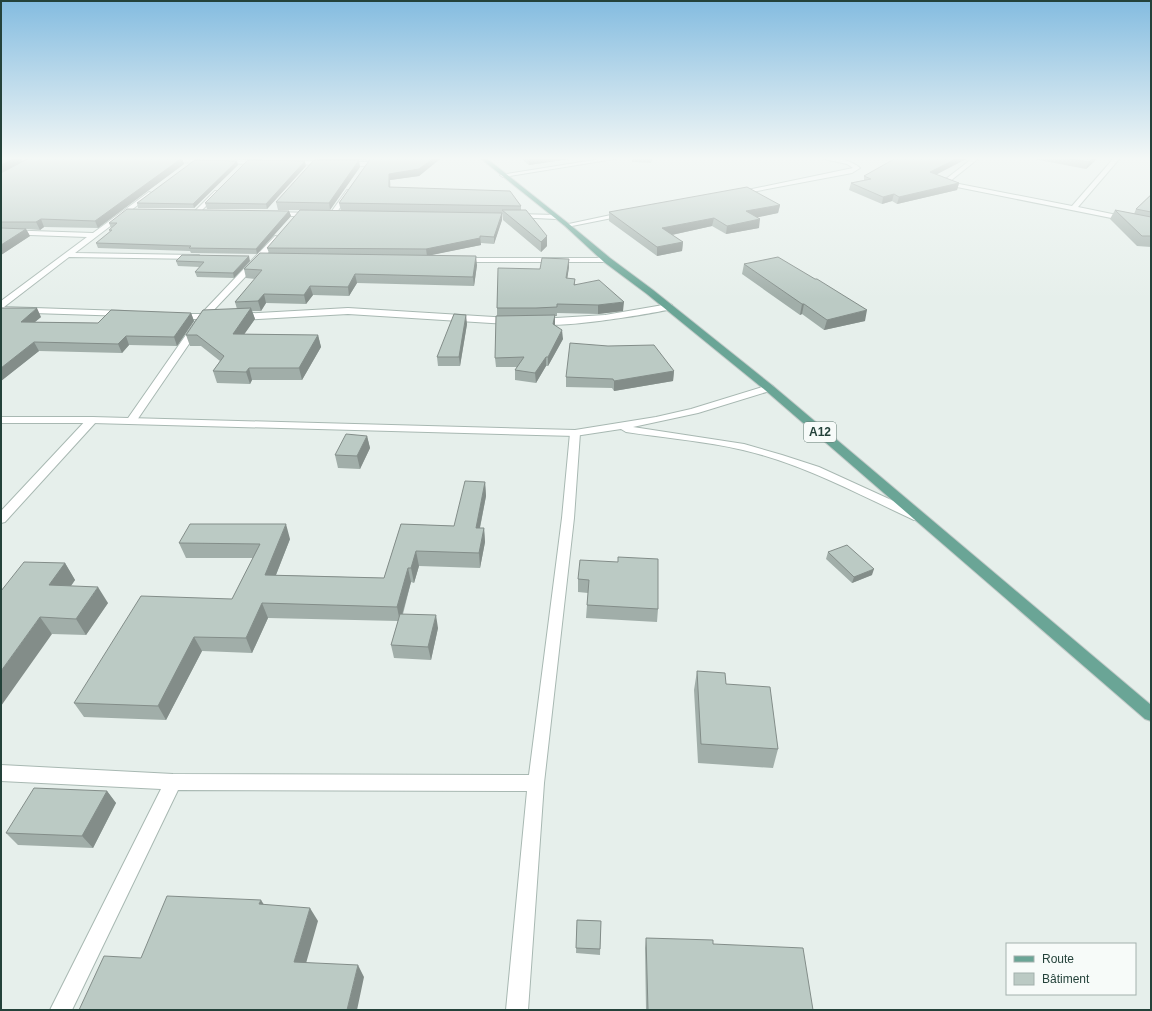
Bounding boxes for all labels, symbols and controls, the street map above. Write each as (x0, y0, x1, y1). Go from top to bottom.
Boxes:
road number: A12 (804, 422, 836, 442)
legend (1006, 943, 1136, 995)
text: Route (1042, 952, 1074, 966)
text: Bâtiment (1042, 972, 1090, 986)

